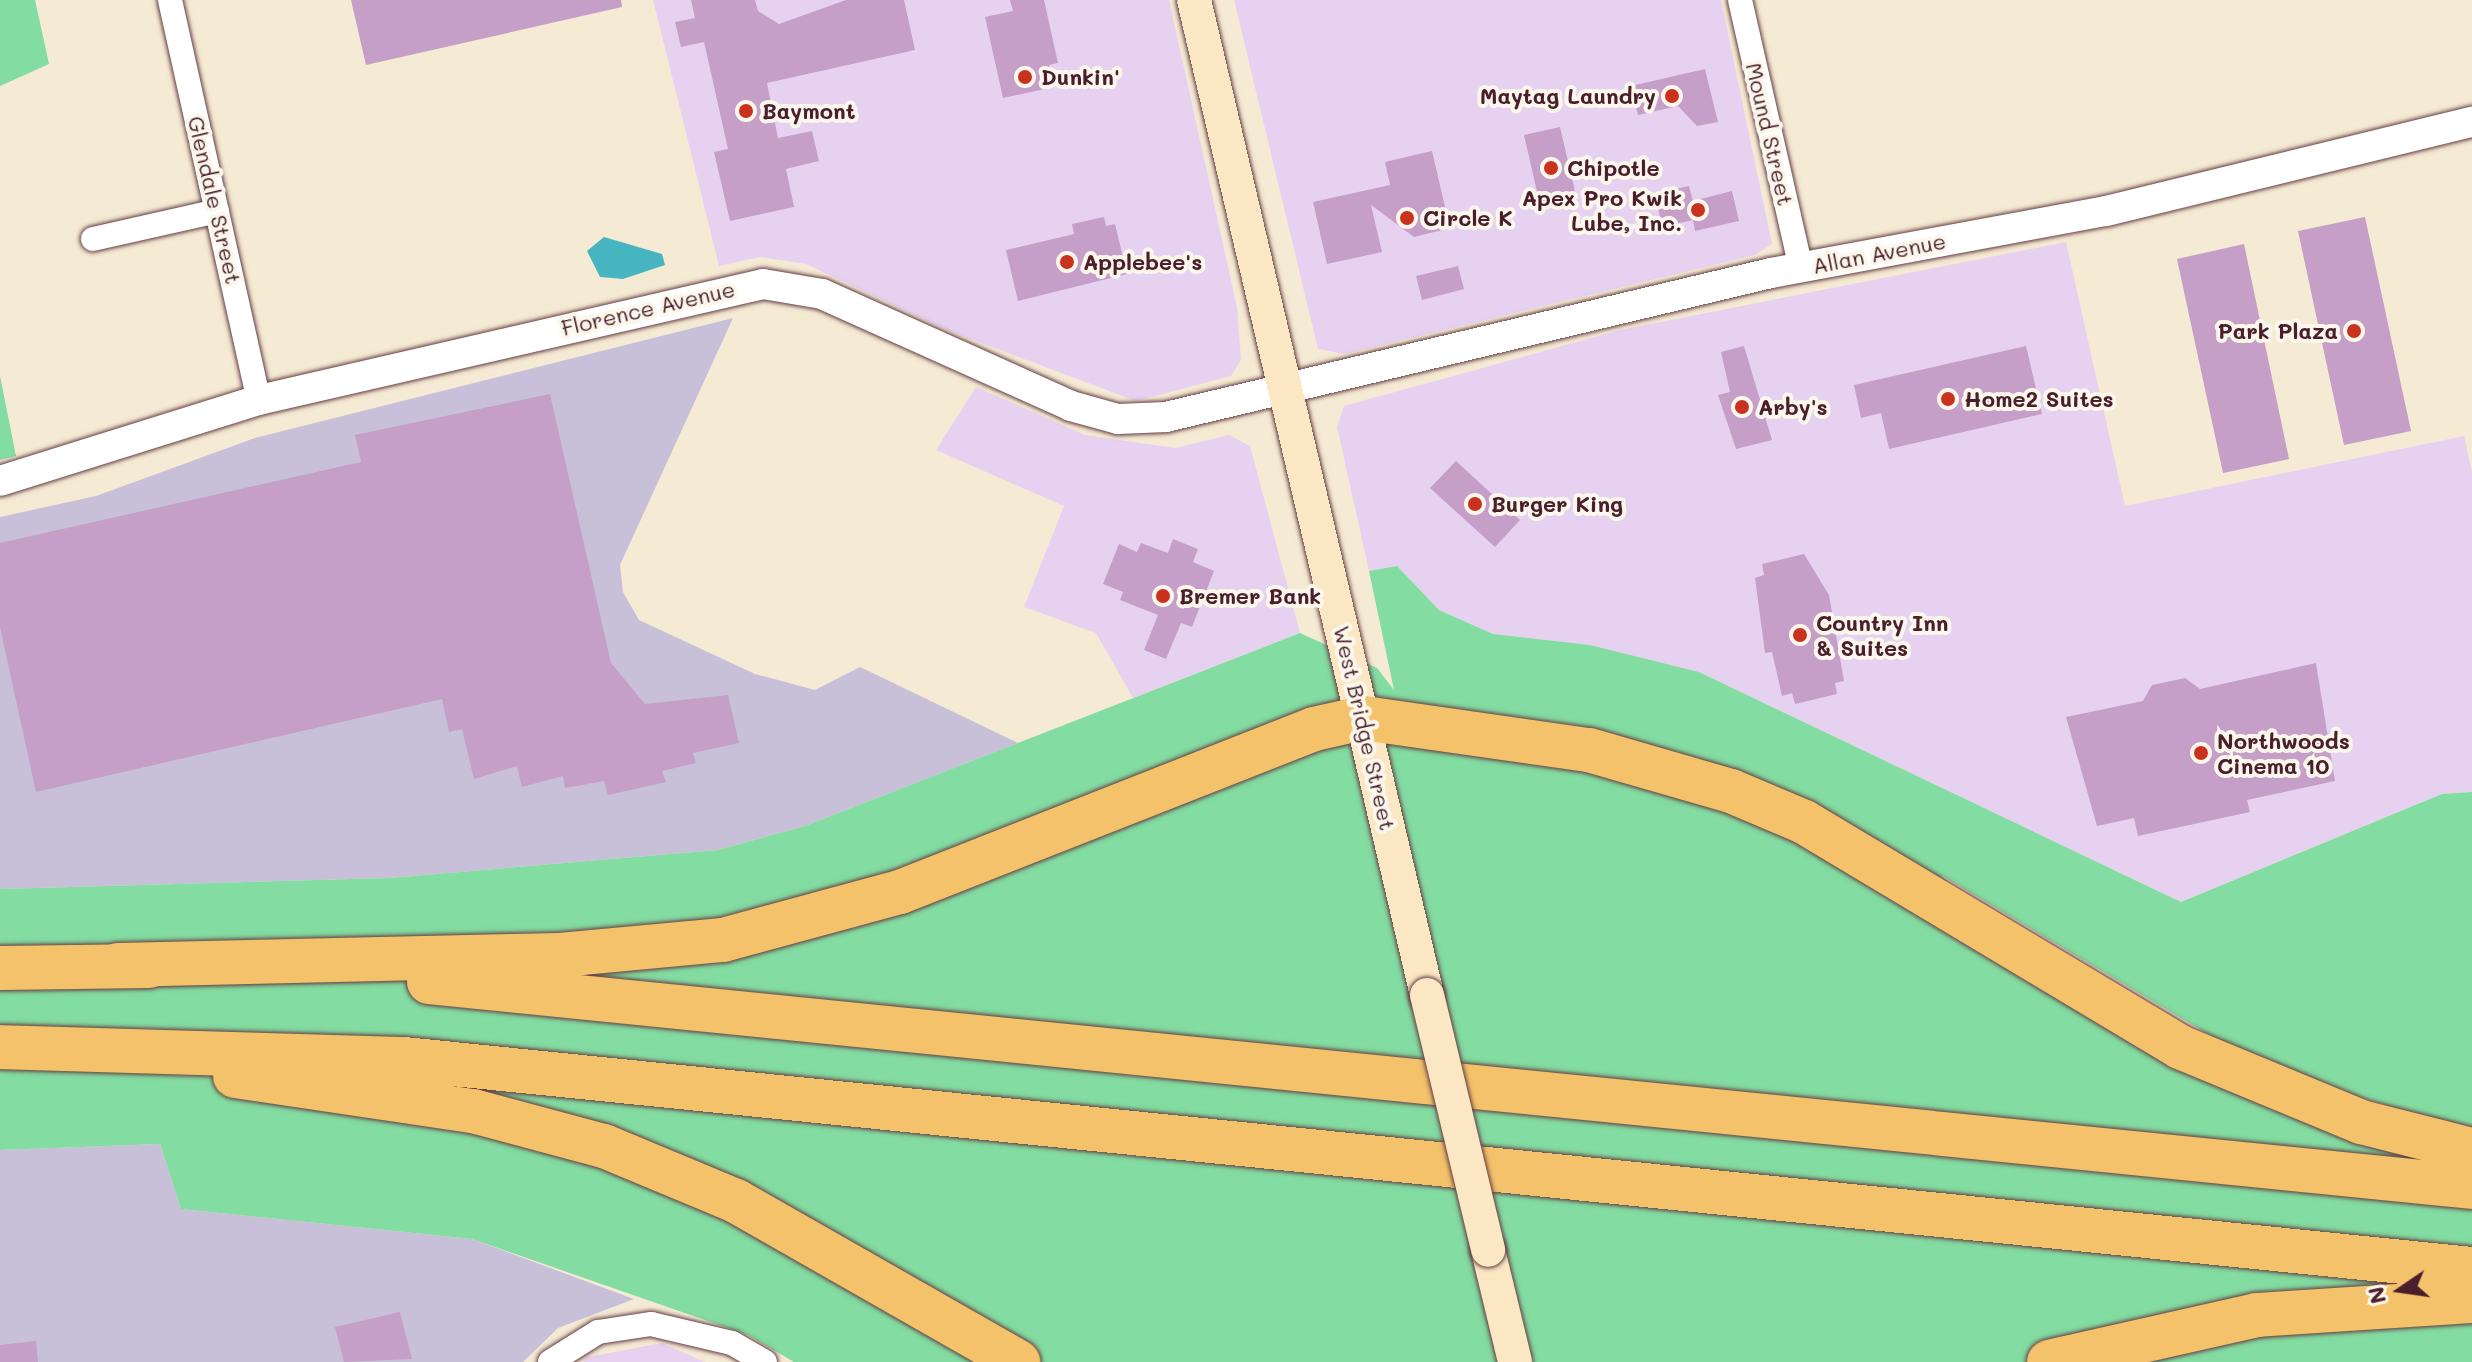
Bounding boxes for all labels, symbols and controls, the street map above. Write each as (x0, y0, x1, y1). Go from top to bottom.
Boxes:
street label: Mound Street (1741, 60, 1799, 208)
place label: Dunkin' (1041, 64, 1120, 90)
marker: Dunkin' (1016, 68, 1034, 86)
place label: Maytag Laundry (1480, 83, 1656, 109)
marker: Maytag Laundry (1663, 87, 1681, 105)
place label: Baymont (762, 98, 855, 124)
marker: Baymont (737, 102, 755, 120)
street label: Glendale Street (183, 113, 247, 287)
place label: Chipotle (1567, 155, 1660, 181)
marker: Chipotle (1542, 159, 1560, 177)
place label: Apex Pro Kwik Lube, Inc. (1522, 184, 1682, 236)
marker: Apex Pro Kwik Lube, Inc. (1689, 201, 1707, 219)
place label: Circle K (1423, 205, 1513, 231)
marker: Circle K (1398, 209, 1416, 227)
street label: Allan Avenue (1810, 227, 1948, 279)
place label: Applebee's (1083, 249, 1202, 275)
marker: Applebee's (1058, 253, 1076, 271)
street label: Florence Avenue (559, 275, 737, 341)
place label: Park Plaza (2218, 318, 2338, 344)
marker: Park Plaza (2345, 322, 2363, 340)
place label: Home2 Suites (1964, 386, 2114, 412)
marker: Home2 Suites (1939, 390, 1957, 408)
place label: Arby's (1758, 394, 1828, 420)
marker: Arby's (1733, 398, 1751, 416)
place label: Burger King (1491, 491, 1623, 517)
marker: Burger King (1466, 495, 1484, 513)
place label: Bremer Bank (1179, 583, 1321, 609)
marker: Bremer Bank (1154, 587, 1172, 605)
place label: Country Inn & Suites (1816, 609, 1948, 660)
street label: West Bridge Street (1329, 623, 1401, 833)
marker: Country Inn & Suites (1791, 626, 1809, 644)
place label: Northwoods Cinema 10 (2217, 727, 2350, 778)
marker: Northwoods Cinema 10 (2192, 744, 2210, 762)
north arrow (2360, 1250, 2440, 1330)
text: N (2360, 1284, 2392, 1307)

